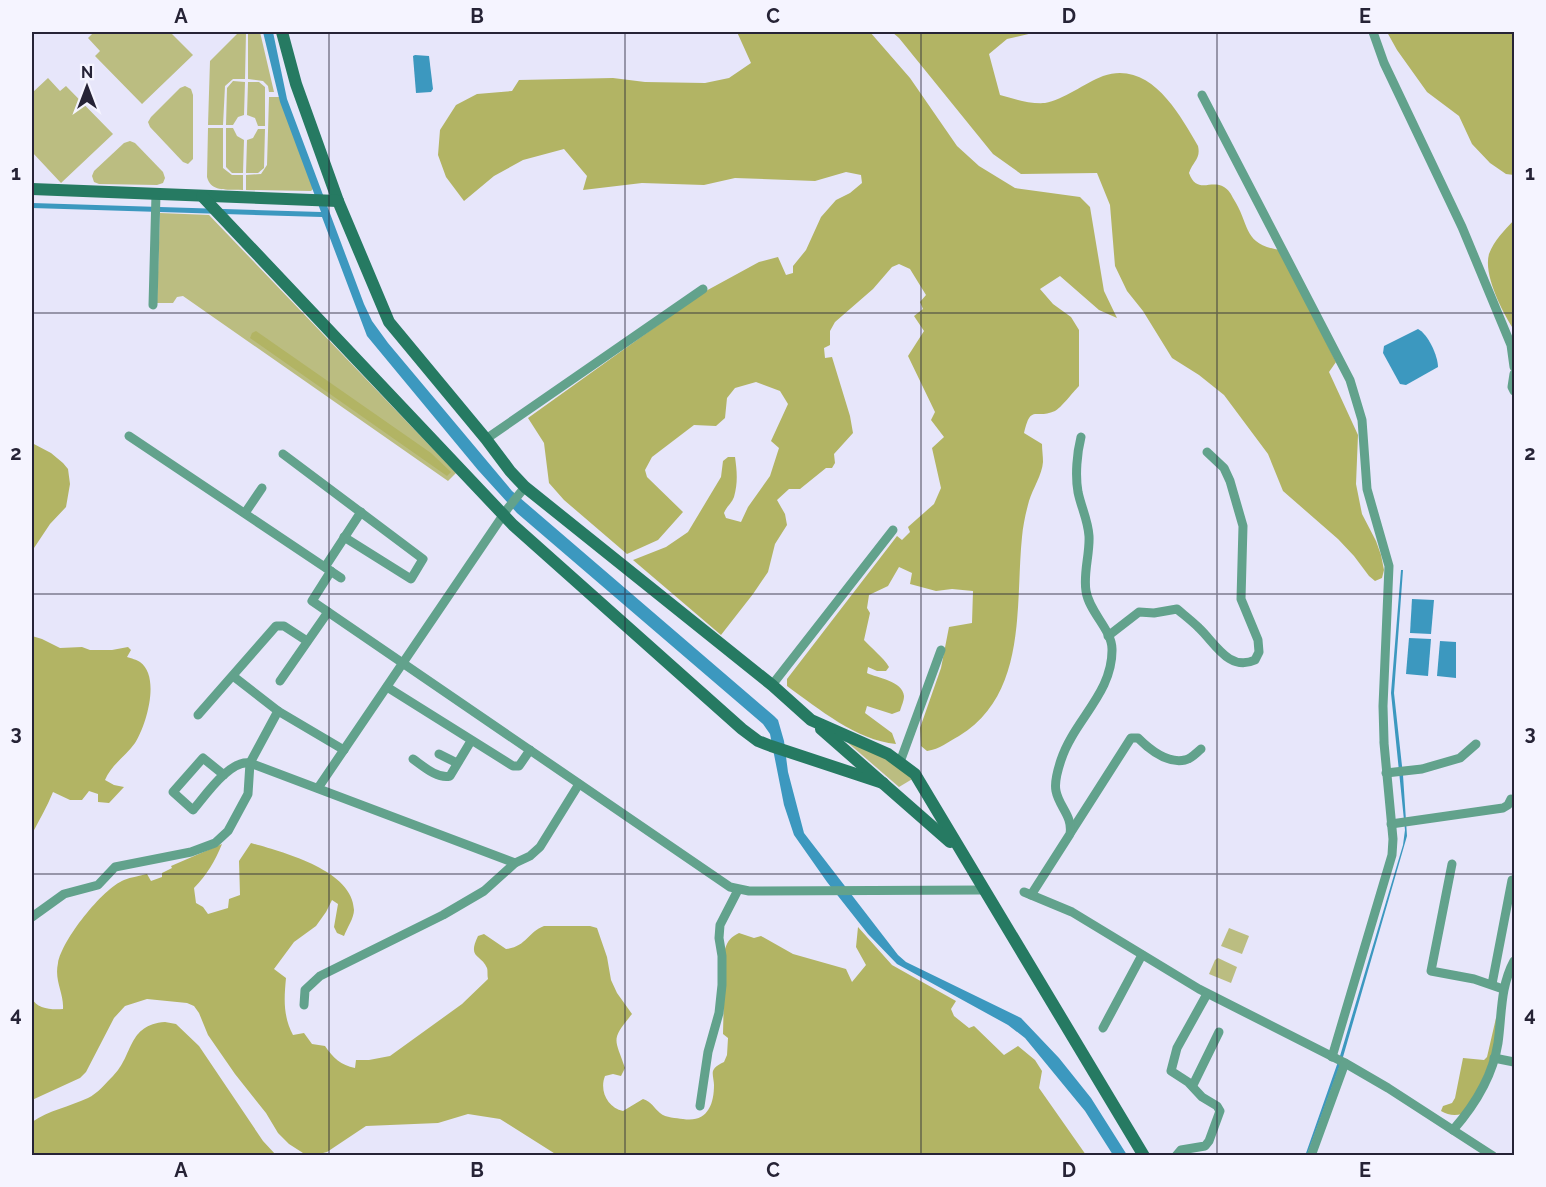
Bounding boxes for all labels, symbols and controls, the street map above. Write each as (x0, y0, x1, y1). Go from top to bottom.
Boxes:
text: A (174, 4, 188, 28)
text: B (470, 4, 484, 28)
text: C (766, 4, 780, 28)
text: D (1062, 4, 1076, 28)
text: E (1359, 4, 1371, 28)
north arrow (57, 57, 117, 117)
text: N (81, 63, 93, 82)
text: 1 (11, 161, 21, 185)
text: 1 (1525, 161, 1535, 185)
text: 2 (10, 441, 22, 465)
text: 2 (1524, 441, 1536, 465)
text: 3 (10, 721, 22, 745)
text: 3 (1524, 721, 1536, 745)
text: 4 (10, 1002, 22, 1026)
text: 4 (1524, 1002, 1536, 1026)
text: A (174, 1158, 188, 1182)
text: B (470, 1158, 484, 1182)
text: C (766, 1158, 780, 1182)
text: D (1062, 1158, 1076, 1182)
text: E (1359, 1158, 1371, 1182)

